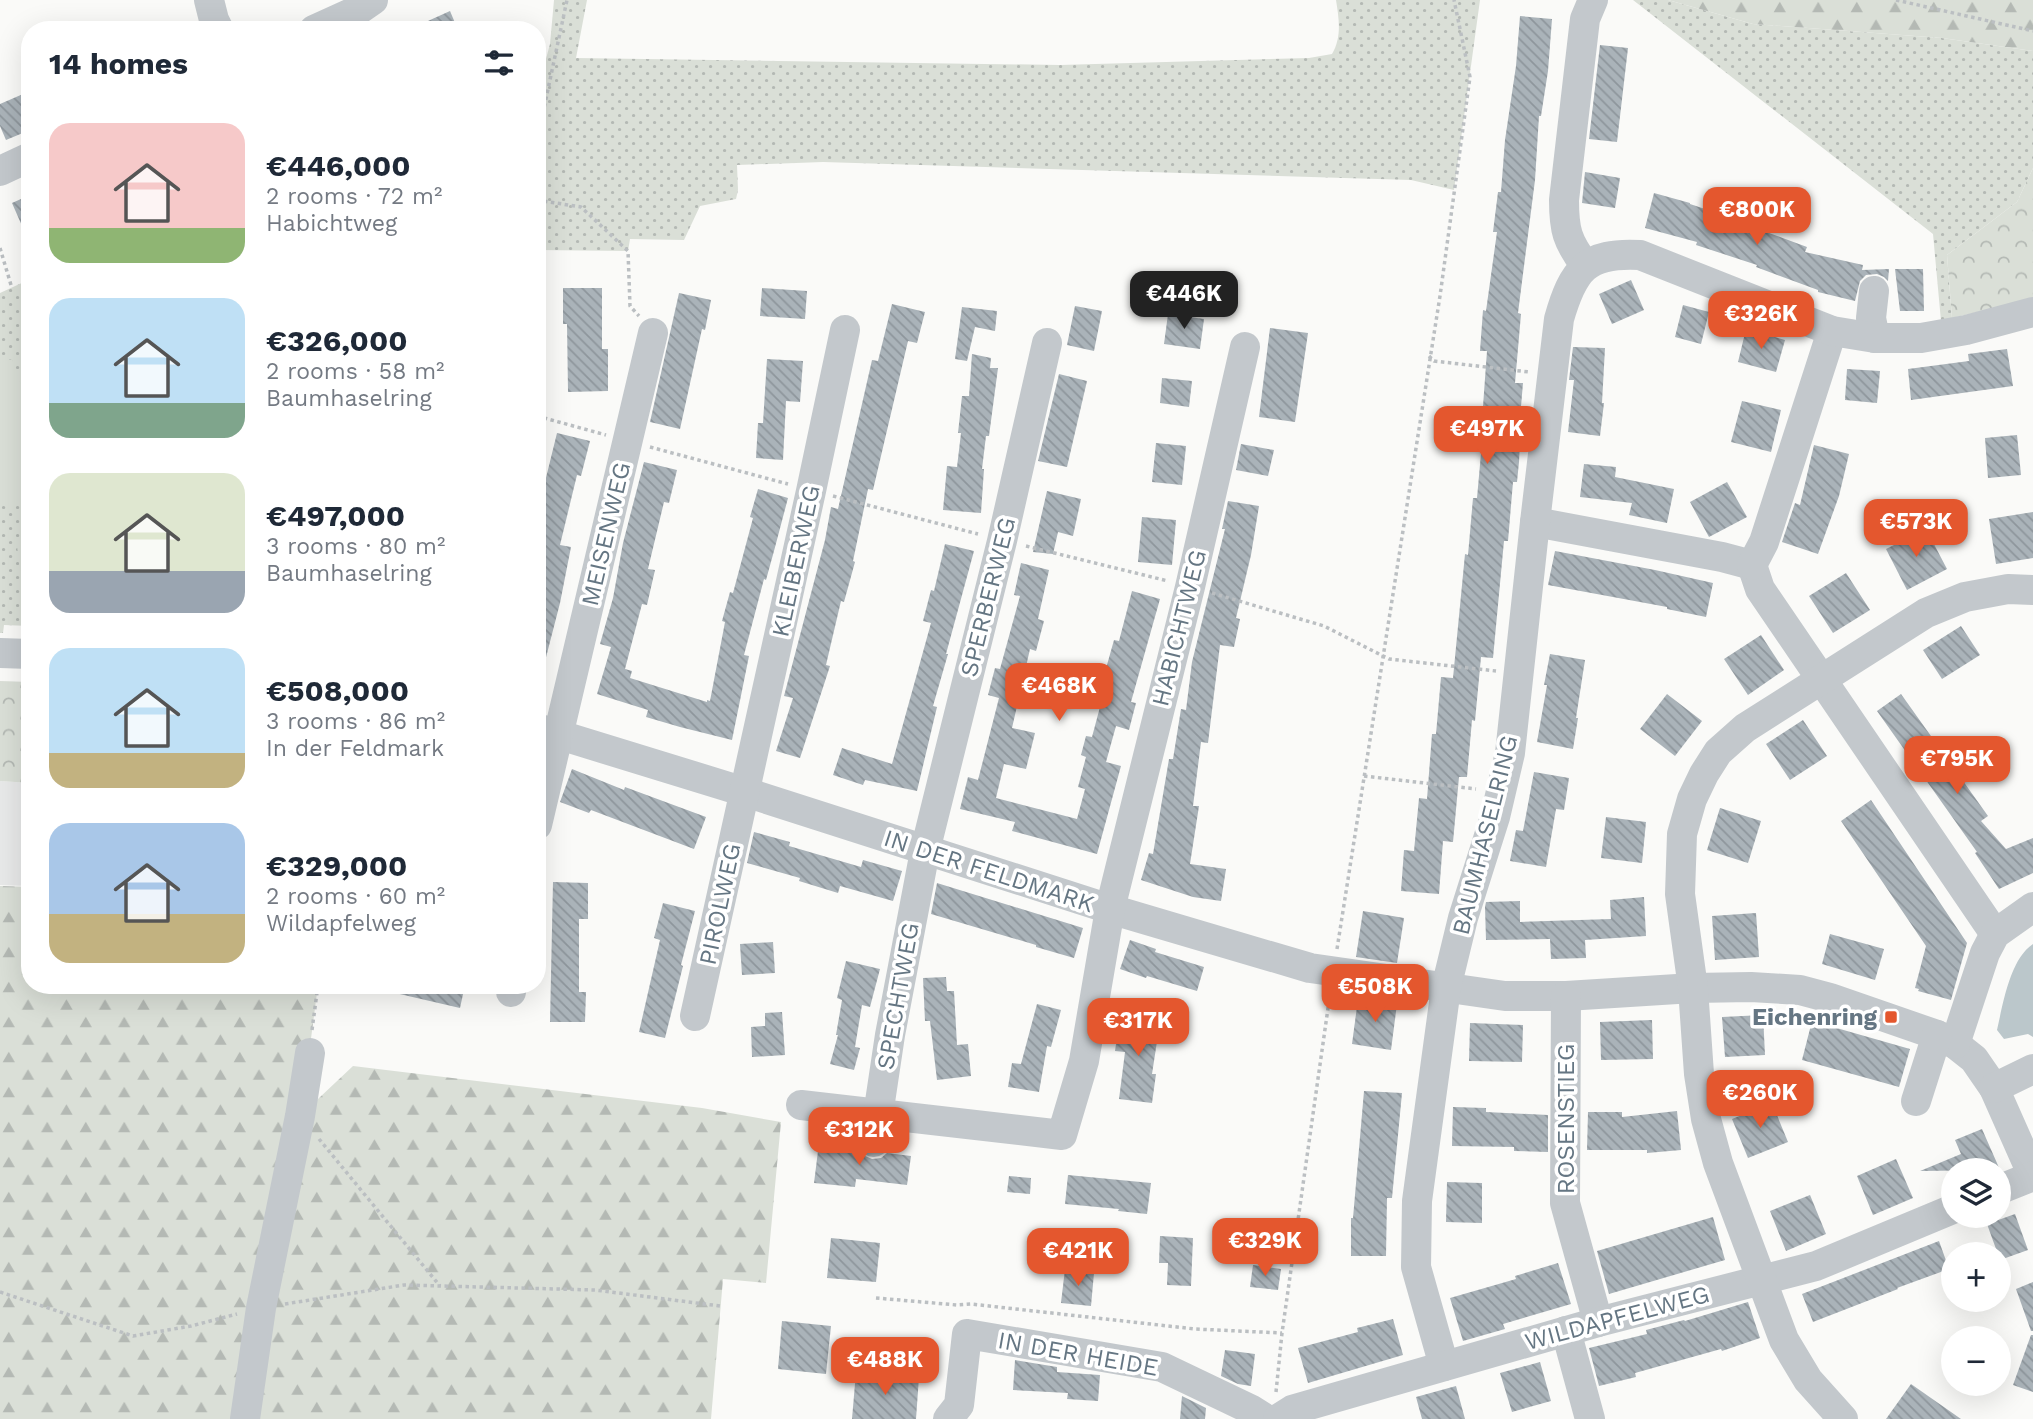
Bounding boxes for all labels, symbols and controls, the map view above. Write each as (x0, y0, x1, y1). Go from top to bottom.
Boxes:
icon: filters (480, 44, 518, 82)
text: 14 homes (49, 46, 188, 81)
text: €446,000 (266, 148, 411, 183)
icon: home (105, 151, 189, 235)
text: 2 rooms · 72 m² (266, 183, 442, 210)
pin: €800K (1708, 188, 1806, 247)
text: €800K (1719, 196, 1795, 223)
text: Habichtweg (266, 210, 397, 237)
pin: €446K (1135, 272, 1233, 331)
text: €446K (1146, 280, 1222, 307)
pin: €326K (1712, 292, 1810, 351)
text: €326K (1724, 300, 1798, 327)
text: €326,000 (266, 323, 408, 358)
icon: home (105, 326, 189, 410)
text: 2 rooms · 58 m² (266, 358, 445, 385)
text: Baumhaselring (266, 385, 432, 412)
pin: €497K (1438, 406, 1536, 466)
text: €497K (1450, 415, 1524, 442)
street label: MEISENWEG (576, 459, 636, 609)
street label: KLEIBERWEG (766, 482, 826, 640)
text: €497,000 (266, 498, 405, 533)
pin: €573K (1867, 500, 1965, 559)
icon: home (105, 501, 189, 585)
text: €573K (1880, 508, 1952, 535)
street label: SPERBERWEG (955, 514, 1021, 680)
text: 3 rooms · 80 m² (266, 533, 445, 560)
street label: HABICHTWEG (1146, 547, 1212, 709)
text: Baumhaselring (266, 560, 432, 587)
pin: €468K (1010, 664, 1108, 723)
text: €468K (1021, 672, 1097, 699)
text: €508,000 (266, 673, 409, 708)
icon: home (105, 676, 189, 760)
text: 3 rooms · 86 m² (266, 708, 445, 735)
street label: BAUMHASELRING (1447, 732, 1523, 938)
text: In der Feldmark (266, 735, 444, 762)
pin: €795K (1908, 736, 2006, 796)
text: €795K (1920, 745, 1994, 772)
street label: IN DER FELDMARK (880, 824, 1098, 918)
street label: PIROLWEG (693, 841, 747, 967)
text: €329,000 (266, 848, 407, 883)
icon: home (105, 851, 189, 935)
text: 2 rooms · 60 m² (266, 883, 445, 910)
text: Wildapfelweg (266, 910, 416, 937)
street label: SPECHTWEG (871, 920, 925, 1072)
pin: €508K (1326, 964, 1424, 1024)
text: €508K (1338, 973, 1412, 1000)
pin: €317K (1089, 998, 1187, 1058)
place label: Eichenring (1752, 1003, 1878, 1031)
text: €317K (1103, 1007, 1173, 1034)
marker: Eichenring (1883, 1009, 1899, 1025)
street label: ROSENSTIEG (1552, 1044, 1580, 1194)
pin: €260K (1711, 1070, 1809, 1130)
text: €260K (1723, 1079, 1797, 1106)
pin: €312K (810, 1108, 908, 1167)
text: €312K (824, 1116, 894, 1143)
map controls (1941, 1158, 2011, 1396)
button: layers (1941, 1158, 2011, 1228)
pin: €329K (1216, 1218, 1314, 1278)
text: €329K (1228, 1227, 1302, 1254)
pin: €421K (1029, 1228, 1127, 1288)
text: €421K (1043, 1237, 1113, 1264)
button: + (1941, 1242, 2011, 1312)
street label: WILDAPFELWEG (1522, 1280, 1712, 1356)
street label: IN DER HEIDE (996, 1326, 1160, 1382)
button: − (1941, 1326, 2011, 1396)
pin: €488K (836, 1338, 934, 1397)
text: €488K (847, 1346, 923, 1373)

